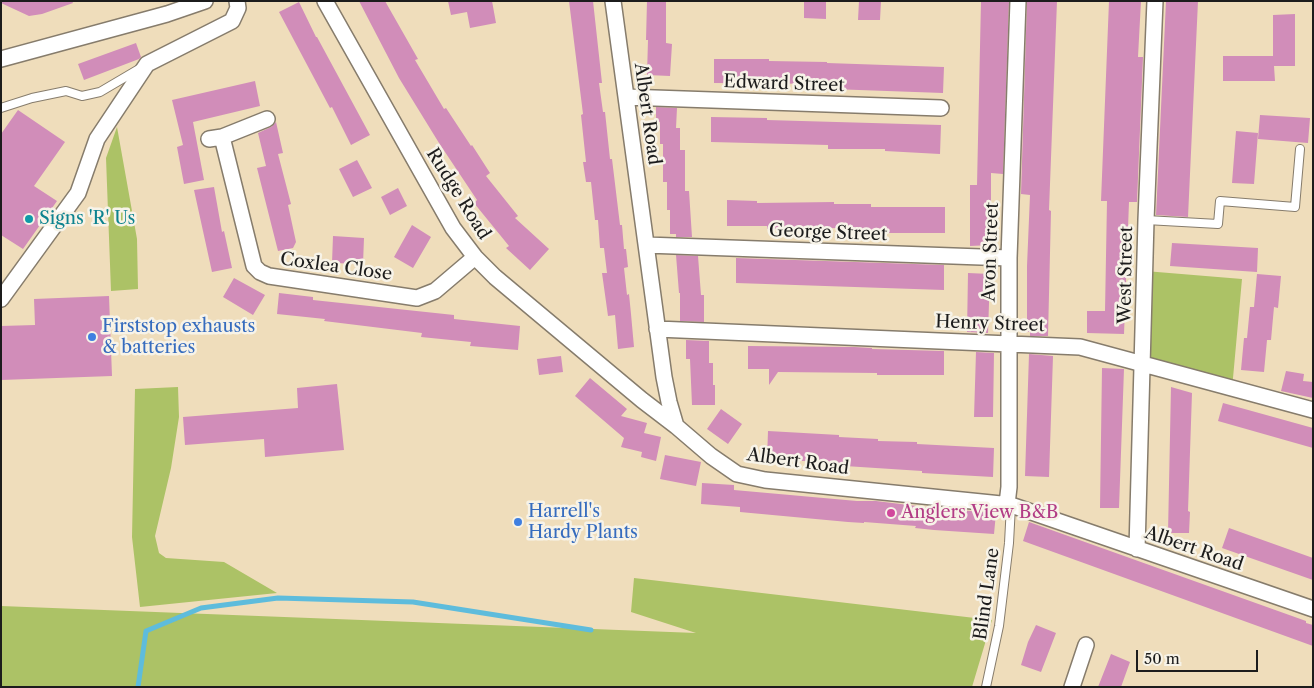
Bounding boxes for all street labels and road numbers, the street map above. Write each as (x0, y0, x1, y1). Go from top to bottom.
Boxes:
street label: Albert Road (629, 62, 665, 166)
street label: Edward Street (723, 71, 845, 97)
street label: Rudge Road (421, 144, 495, 244)
street label: Avon Street (978, 202, 1004, 302)
street label: George Street (768, 220, 888, 246)
street label: West Street (1114, 226, 1138, 324)
street label: Coxlea Close (279, 248, 393, 286)
street label: Henry Street (935, 311, 1045, 337)
street label: Albert Road (746, 444, 850, 480)
street label: Albert Road (1142, 522, 1246, 576)
street label: Blind Lane (970, 546, 1004, 642)

